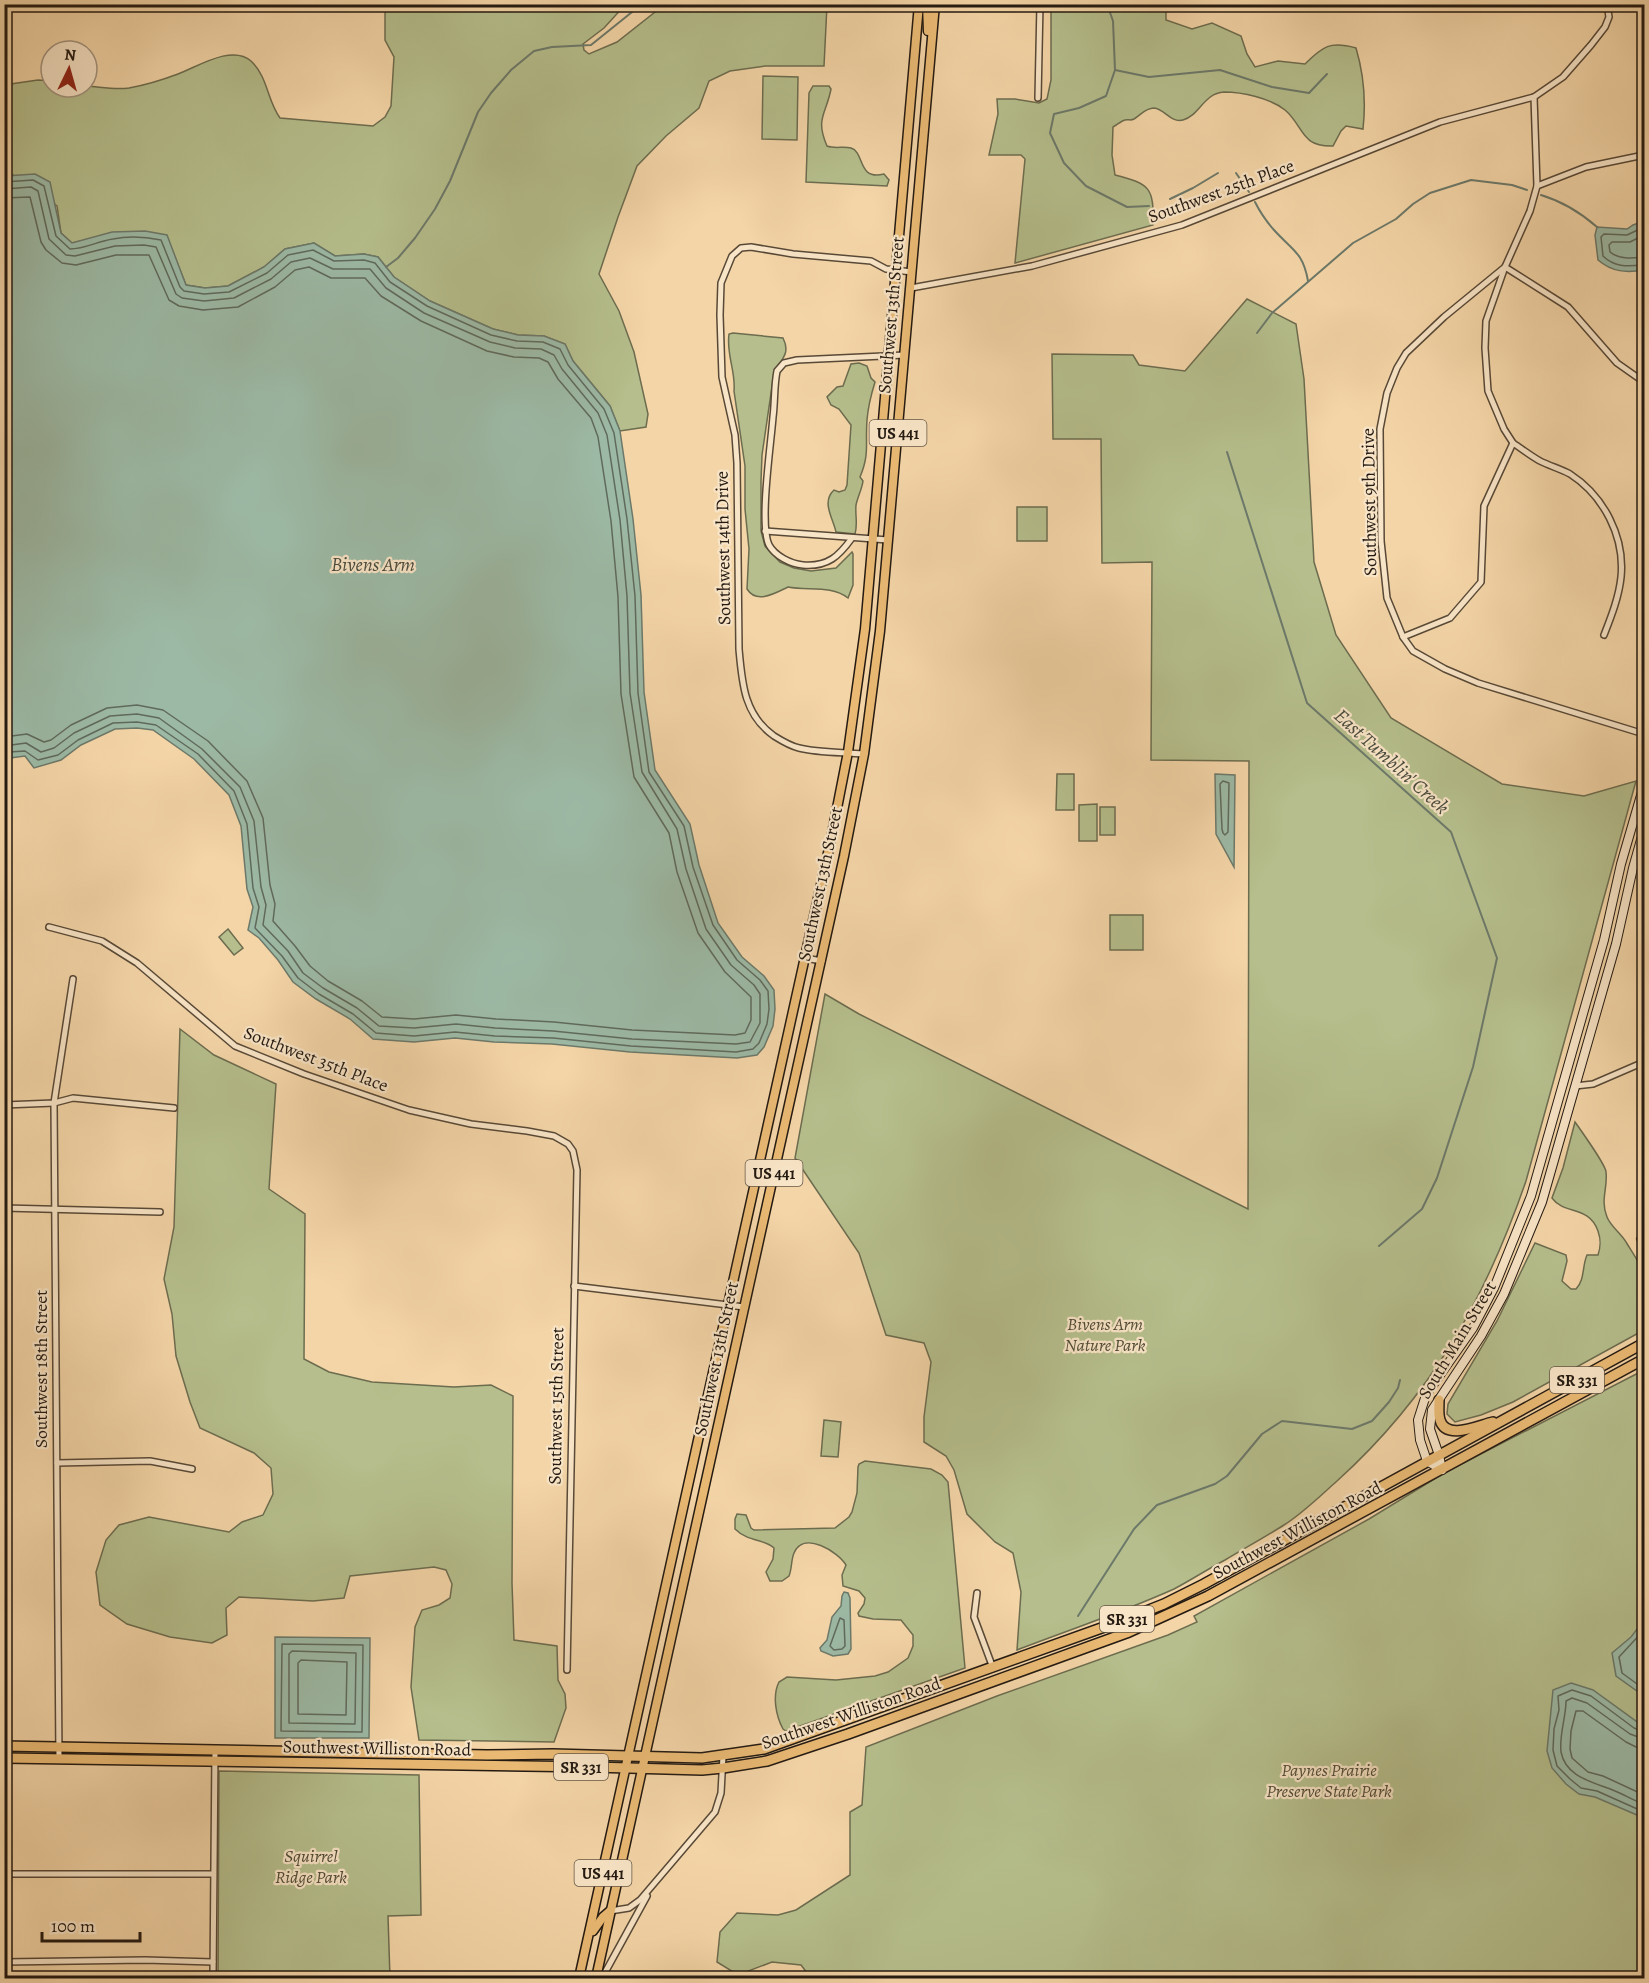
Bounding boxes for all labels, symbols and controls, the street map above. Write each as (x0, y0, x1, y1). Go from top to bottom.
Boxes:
north arrow (39, 39, 99, 99)
text: N (63, 44, 77, 67)
street label: Southwest 25th Place (1145, 153, 1297, 229)
street label: Southwest 13th Street (872, 236, 910, 394)
road number: US 441 (870, 420, 926, 446)
street label: Southwest 9th Drive (1356, 428, 1382, 576)
street label: Southwest 14th Drive (710, 471, 736, 625)
water label: Bivens Arm (331, 551, 415, 578)
water label: East Tumblin' Creek (1328, 702, 1455, 820)
street label: Southwest 13th Street (792, 805, 848, 963)
street label: Southwest 35th Place (240, 1020, 392, 1098)
road number: US 441 (746, 1160, 802, 1186)
street label: South Main Street (1412, 1277, 1502, 1403)
street label: Southwest 13th Street (688, 1280, 744, 1438)
street label: Southwest 18th Street (29, 1290, 53, 1448)
park label: Bivens Arm Nature Park (1064, 1312, 1146, 1357)
street label: Southwest 15th Street (543, 1327, 569, 1485)
road number: SR 331 (1550, 1367, 1604, 1393)
street label: Southwest Williston Road (1208, 1475, 1386, 1585)
road number: SR 331 (1100, 1606, 1154, 1632)
street label: Southwest Williston Road (758, 1671, 944, 1755)
street label: Southwest Williston Road (283, 1734, 472, 1762)
road number: SR 331 (554, 1754, 608, 1780)
park label: Paynes Prairie Preserve State Park (1266, 1758, 1392, 1803)
park label: Squirrel Ridge Park (275, 1844, 347, 1889)
road number: US 441 (574, 1860, 632, 1886)
scale bar (42, 1905, 140, 1943)
text: 100 m (51, 1914, 95, 1938)

